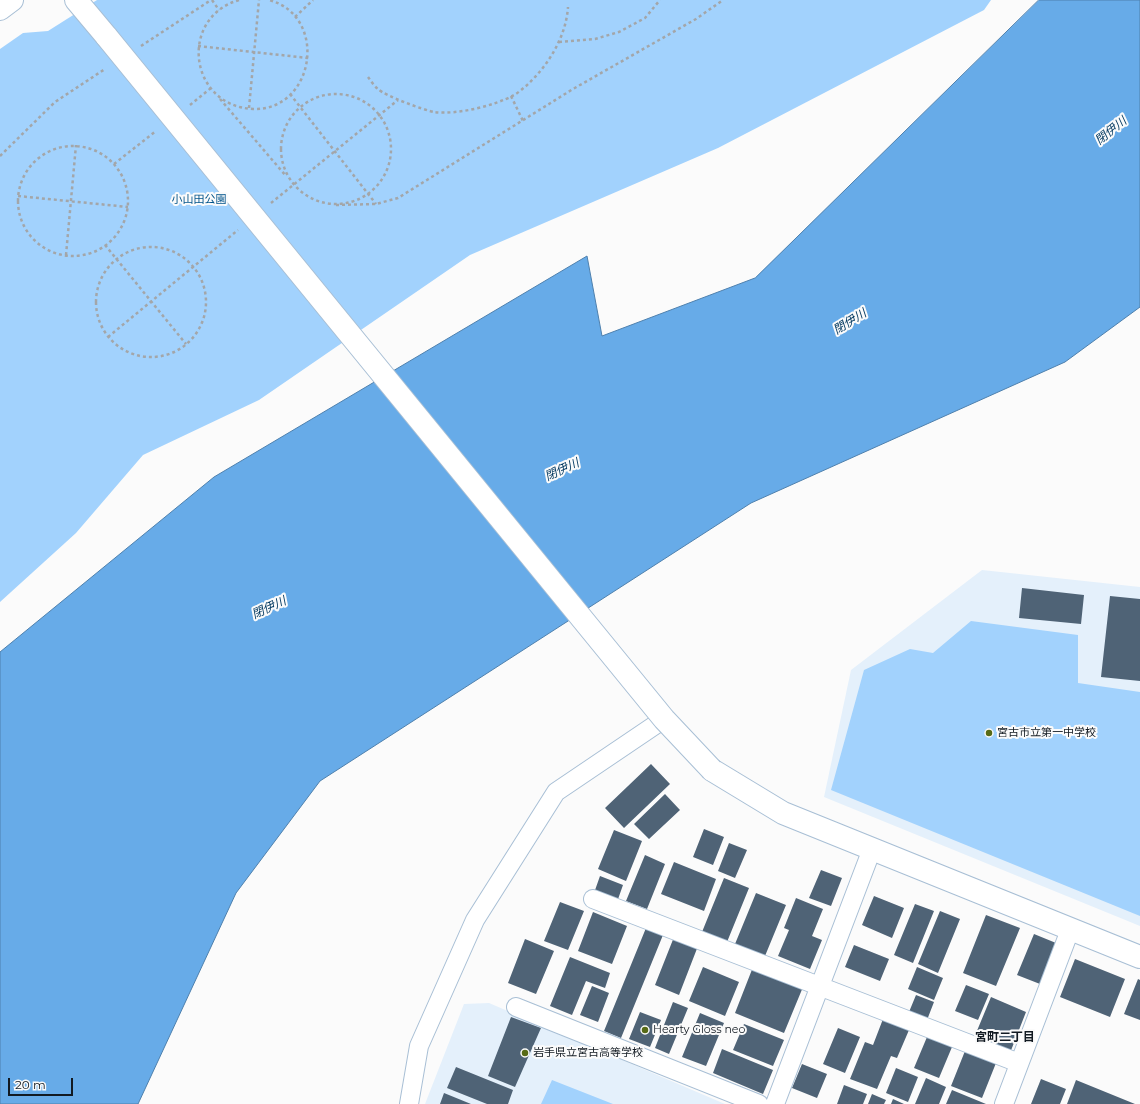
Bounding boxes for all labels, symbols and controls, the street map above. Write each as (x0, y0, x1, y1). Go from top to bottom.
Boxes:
water label: 閉伊川 (1092, 114, 1130, 148)
park label: 小山田公園 (172, 193, 226, 207)
water label: 閉伊川 (831, 306, 869, 338)
water label: 閉伊川 (543, 456, 581, 484)
water label: 閉伊川 (250, 594, 288, 622)
place label: 宮古市立第一中学校 (997, 726, 1096, 740)
marker: 宮古市立第一中学校 (984, 728, 994, 738)
place label: Hearty Gloss neo (653, 1023, 745, 1037)
marker: Hearty Gloss neo (640, 1025, 650, 1035)
district label: 宮町二丁目 (975, 1030, 1035, 1044)
place label: 岩手県立宮古高等学校 (533, 1046, 643, 1060)
marker: 岩手県立宮古高等学校 (520, 1048, 530, 1058)
scale bar (10, 1070, 75, 1096)
text: 20 m (15, 1077, 46, 1092)

